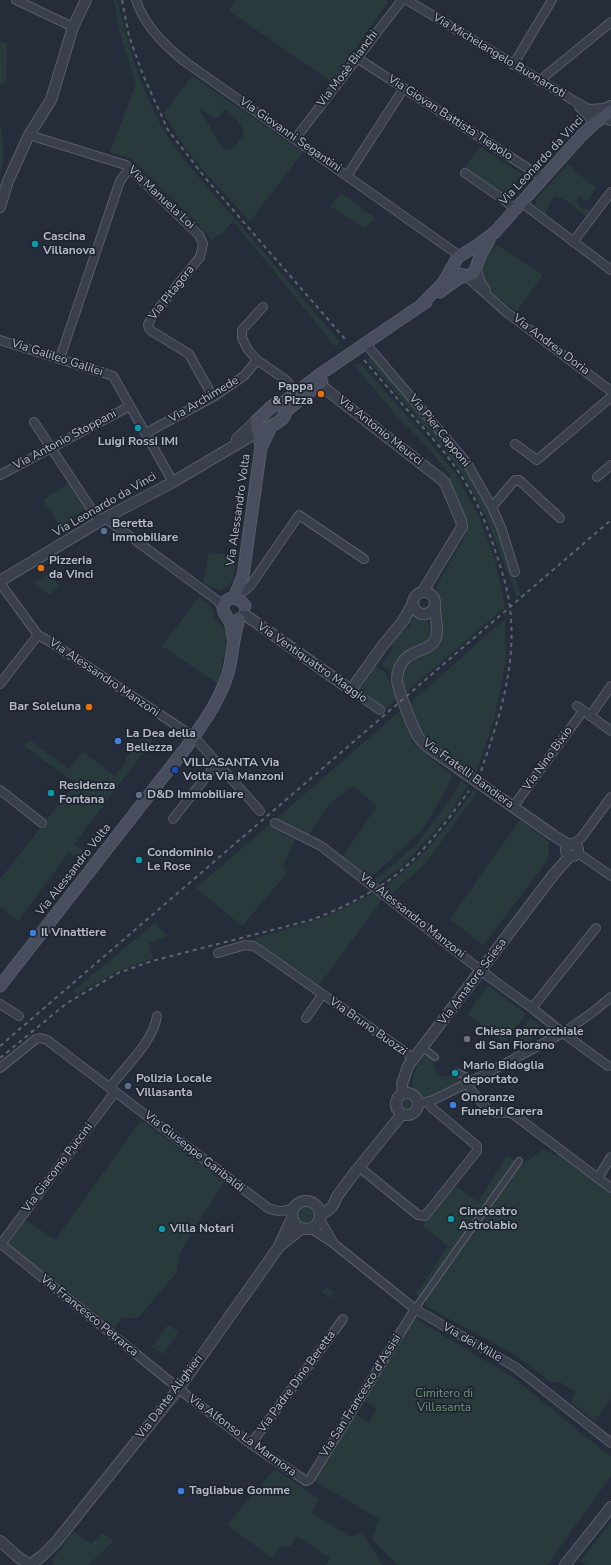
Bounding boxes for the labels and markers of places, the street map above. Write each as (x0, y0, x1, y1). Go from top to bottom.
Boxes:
place label: Cascina Villanova (43, 230, 95, 258)
marker: Cascina Villanova (30, 239, 40, 249)
place label: Pappa & Pizza (272, 380, 313, 408)
marker: Pappa & Pizza (316, 389, 326, 399)
marker: Luigi Rossi IMI (133, 423, 143, 433)
place label: Luigi Rossi IMI (98, 435, 178, 449)
place label: Beretta Immobiliare (112, 517, 178, 545)
marker: Beretta Immobiliare (99, 526, 109, 536)
place label: Pizzeria da Vinci (49, 554, 93, 582)
marker: Pizzeria da Vinci (36, 563, 46, 573)
place label: Bar Soleluna (9, 700, 81, 714)
marker: Bar Soleluna (84, 702, 94, 712)
place label: La Dea della Bellezza (126, 727, 196, 755)
marker: La Dea della Bellezza (113, 736, 123, 746)
place label: VILLASANTA Via Volta Via Manzoni (183, 756, 284, 784)
marker: VILLASANTA Via Volta Via Manzoni (170, 765, 180, 775)
place label: Residenza Fontana (59, 779, 115, 807)
marker: Residenza Fontana (46, 788, 56, 798)
place label: D&D Immobiliare (147, 788, 243, 802)
marker: D&D Immobiliare (134, 790, 144, 800)
place label: Condominio Le Rose (147, 846, 213, 874)
marker: Condominio Le Rose (134, 855, 144, 865)
place label: Il Vinattiere (41, 926, 106, 940)
marker: Il Vinattiere (28, 928, 38, 938)
place label: Chiesa parrocchiale di San Fiorano (475, 1025, 584, 1053)
marker: Chiesa parrocchiale di San Fiorano (462, 1034, 472, 1044)
place label: Mario Bidoglia deportato (463, 1059, 544, 1087)
marker: Mario Bidoglia deportato (450, 1068, 460, 1078)
place label: Polizia Locale Villasanta (136, 1072, 212, 1100)
marker: Polizia Locale Villasanta (123, 1081, 133, 1091)
place label: Onoranze Funebri Carera (461, 1091, 543, 1119)
marker: Onoranze Funebri Carera (448, 1100, 458, 1110)
place label: Cineteatro Astrolabio (459, 1205, 517, 1233)
marker: Cineteatro Astrolabio (446, 1214, 456, 1224)
place label: Villa Notari (170, 1222, 234, 1236)
marker: Villa Notari (157, 1224, 167, 1234)
place label: Tagliabue Gomme (189, 1484, 290, 1498)
marker: Tagliabue Gomme (176, 1486, 186, 1496)

